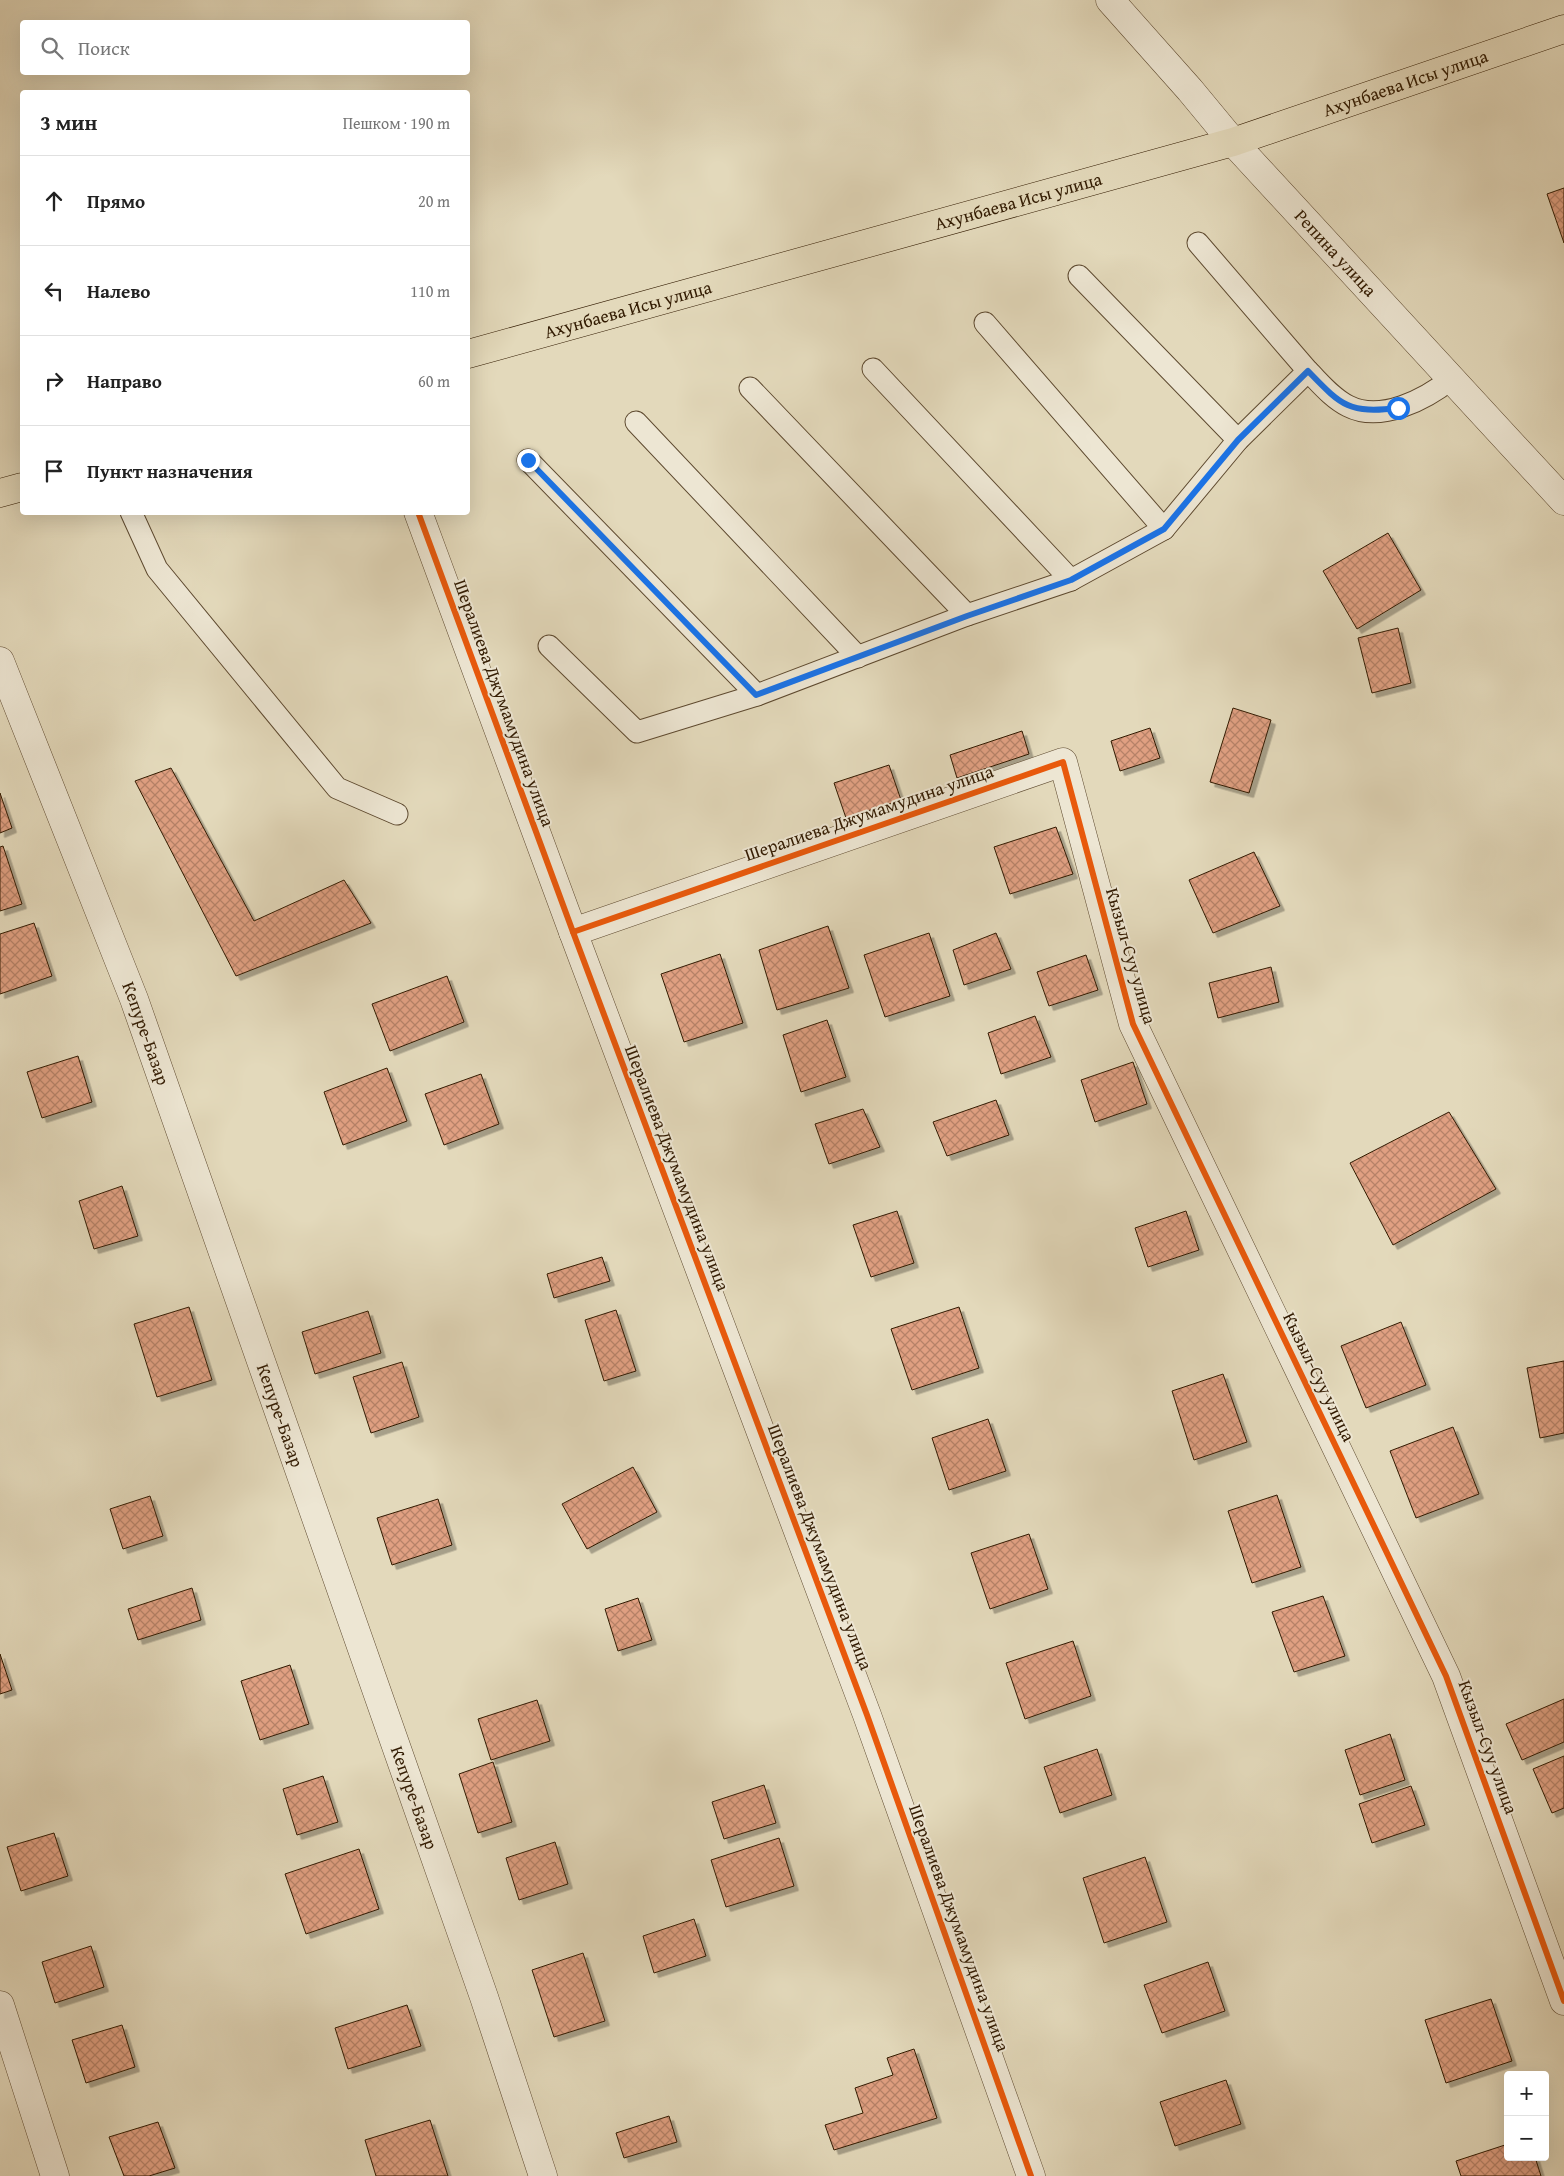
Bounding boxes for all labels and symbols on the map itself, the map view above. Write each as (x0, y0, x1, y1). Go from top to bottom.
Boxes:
street label: Ахунбаева Исы улица (1319, 42, 1492, 123)
street label: Ахунбаева Исы улица (931, 165, 1105, 237)
street label: Репина улица (1288, 203, 1384, 303)
street label: Ахунбаева Исы улица (541, 273, 715, 345)
route start (1387, 397, 1410, 420)
route end (517, 449, 540, 472)
street label: Шералиева Джумамудина улица (447, 575, 562, 831)
street label: Шералиева Джумамудина улица (741, 757, 997, 868)
street label: Кызыл-Суу улица (1099, 884, 1164, 1028)
street label: Кепуре-Базар (115, 977, 177, 1089)
street label: Шералиева Джумамудина улица (618, 1041, 737, 1295)
street label: Кызыл-Суу улица (1276, 1308, 1363, 1446)
street label: Кепуре-Базар (250, 1360, 311, 1471)
street label: Шералиева Джумамудина улица (761, 1420, 880, 1674)
street label: Кызыл-Суу улица (1452, 1676, 1525, 1818)
street label: Кепуре-Базар (384, 1742, 445, 1853)
street label: Шералиева Джумамудина улица (902, 1800, 1017, 2056)

